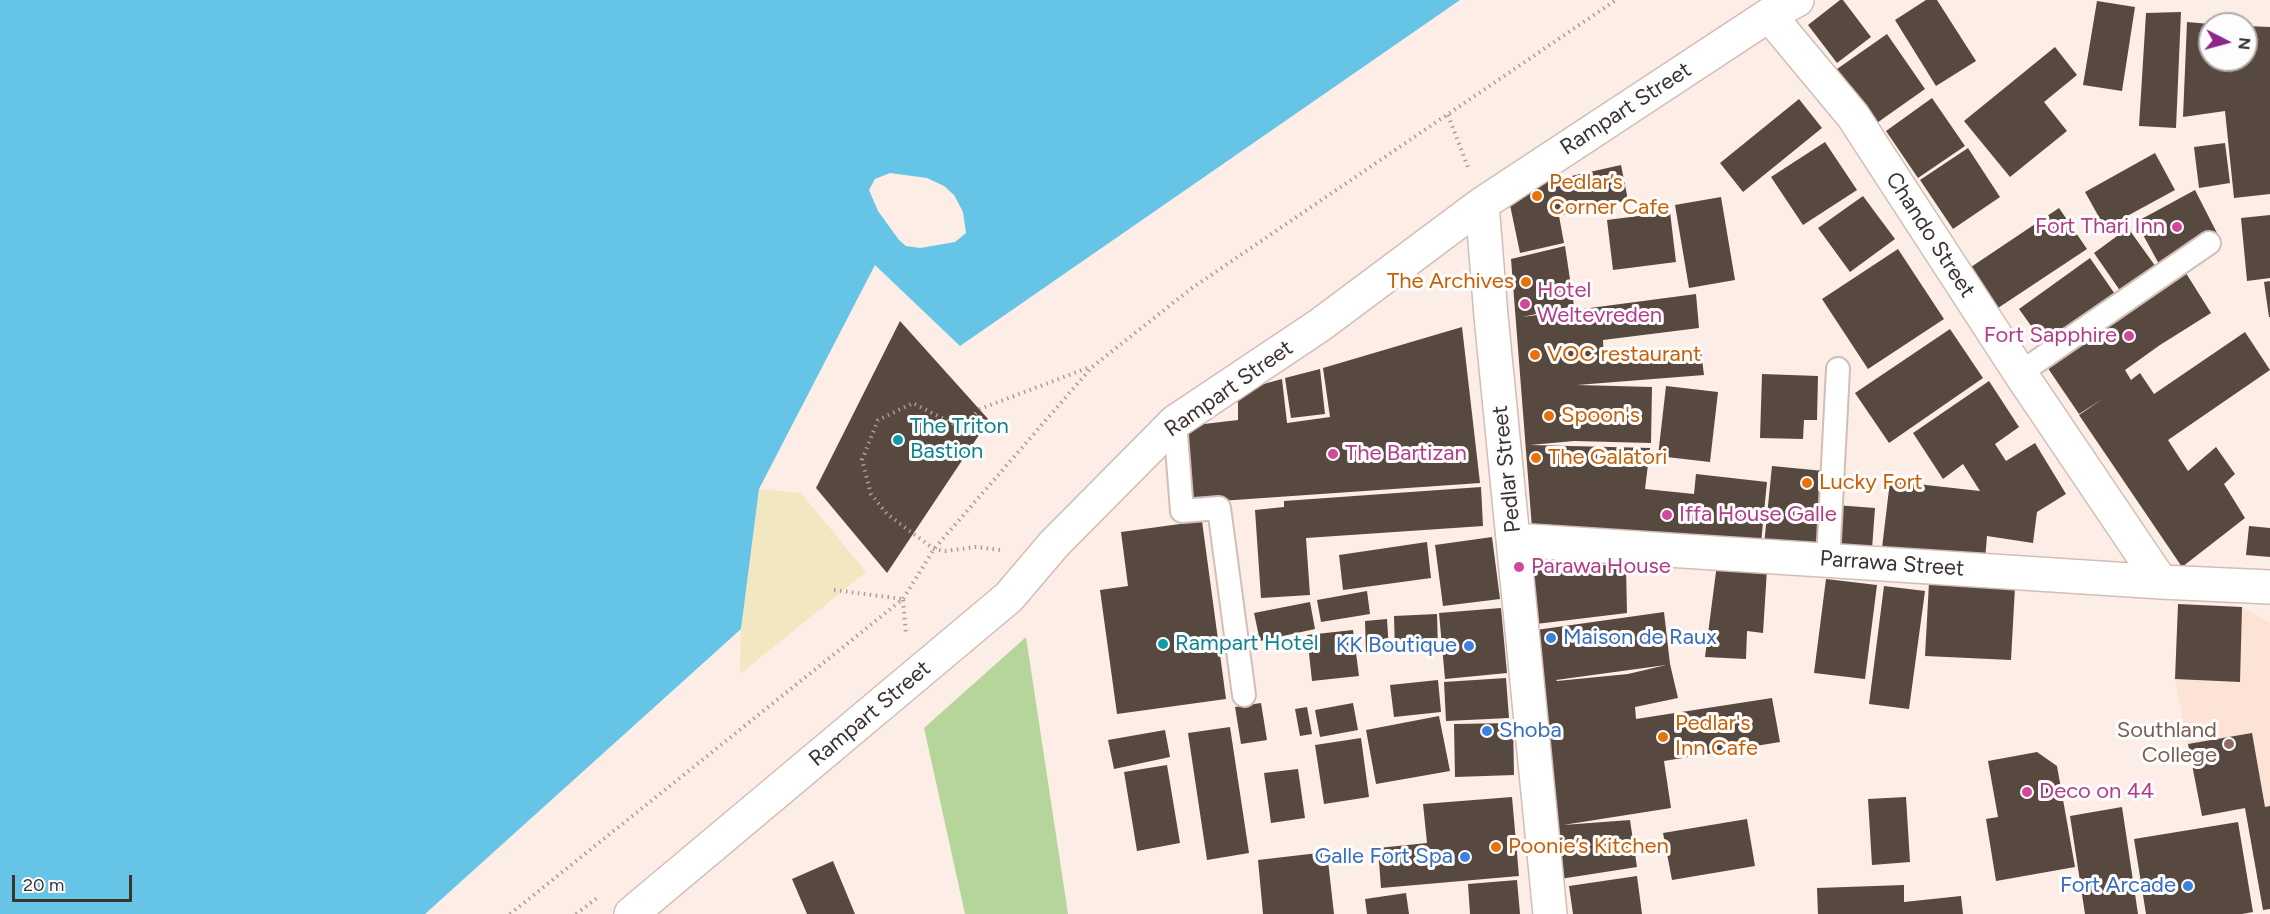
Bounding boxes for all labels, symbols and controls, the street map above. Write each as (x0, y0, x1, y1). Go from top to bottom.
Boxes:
north arrow (2198, 12, 2258, 72)
text: N (2234, 37, 2255, 51)
street label: Rampart Street (1556, 57, 1696, 161)
street label: Chando Street (1880, 167, 1980, 303)
place label: Pedlar’s Corner Cafe (1549, 170, 1669, 222)
marker: Pedlar’s Corner Cafe (1530, 189, 1544, 203)
place label: Fort Thari Inn (2035, 214, 2165, 240)
marker: Fort Thari Inn (2170, 220, 2184, 234)
place label: The Archives (1387, 269, 1514, 295)
marker: The Archives (1519, 275, 1533, 289)
place label: Hotel Weltevreden (1537, 278, 1662, 330)
marker: Hotel Weltevreden (1518, 297, 1532, 311)
place label: Fort Sapphire (1984, 323, 2117, 349)
marker: Fort Sapphire (2122, 329, 2136, 343)
street label: Rampart Street (1160, 335, 1298, 443)
place label: VOC restaurant (1547, 342, 1701, 368)
marker: VOC restaurant (1528, 348, 1542, 362)
place label: Spoon's (1561, 403, 1640, 429)
street label: Pedlar Street (1487, 404, 1527, 534)
marker: Spoon's (1542, 409, 1556, 423)
place label: The Triton Bastion (910, 414, 1009, 466)
marker: The Triton Bastion (891, 433, 905, 447)
place label: The Bartizan (1345, 441, 1467, 467)
place label: The Galatori (1548, 445, 1667, 471)
marker: The Bartizan (1326, 447, 1340, 461)
marker: The Galatori (1529, 451, 1543, 465)
place label: Lucky Fort (1819, 470, 1923, 496)
marker: Lucky Fort (1800, 476, 1814, 490)
place label: Iffa House Galle (1679, 502, 1837, 528)
marker: Iffa House Galle (1660, 508, 1674, 522)
street label: Parrawa Street (1819, 546, 1965, 582)
place label: Parawa House (1531, 554, 1671, 580)
marker: Parawa House (1512, 560, 1526, 574)
place label: Maison de Raux (1563, 625, 1717, 651)
place label: Rampart Hotel (1175, 631, 1319, 657)
marker: Maison de Raux (1544, 631, 1558, 645)
place label: KK Boutique (1336, 633, 1457, 659)
marker: Rampart Hotel (1156, 637, 1170, 651)
marker: KK Boutique (1462, 639, 1476, 653)
street label: Rampart Street (804, 655, 936, 773)
place label: Pedlar's Inn Cafe (1675, 711, 1758, 762)
place label: Shoba (1499, 718, 1562, 744)
place label: Southland College (2117, 718, 2217, 770)
marker: Shoba (1480, 724, 1494, 738)
marker: Pedlar's Inn Cafe (1656, 730, 1670, 744)
marker: Southland College (2222, 737, 2236, 751)
place label: Deco on 44 (2039, 779, 2154, 805)
marker: Deco on 44 (2020, 785, 2034, 799)
place label: Poonie’s Kitchen (1508, 834, 1669, 860)
marker: Poonie’s Kitchen (1489, 840, 1503, 854)
place label: Galle Fort Spa (1314, 844, 1453, 870)
marker: Galle Fort Spa (1458, 850, 1472, 864)
scale bar (15, 863, 135, 901)
place label: Fort Arcade (2060, 873, 2176, 899)
text: 20 m (23, 874, 64, 896)
marker: Fort Arcade (2181, 879, 2195, 893)

